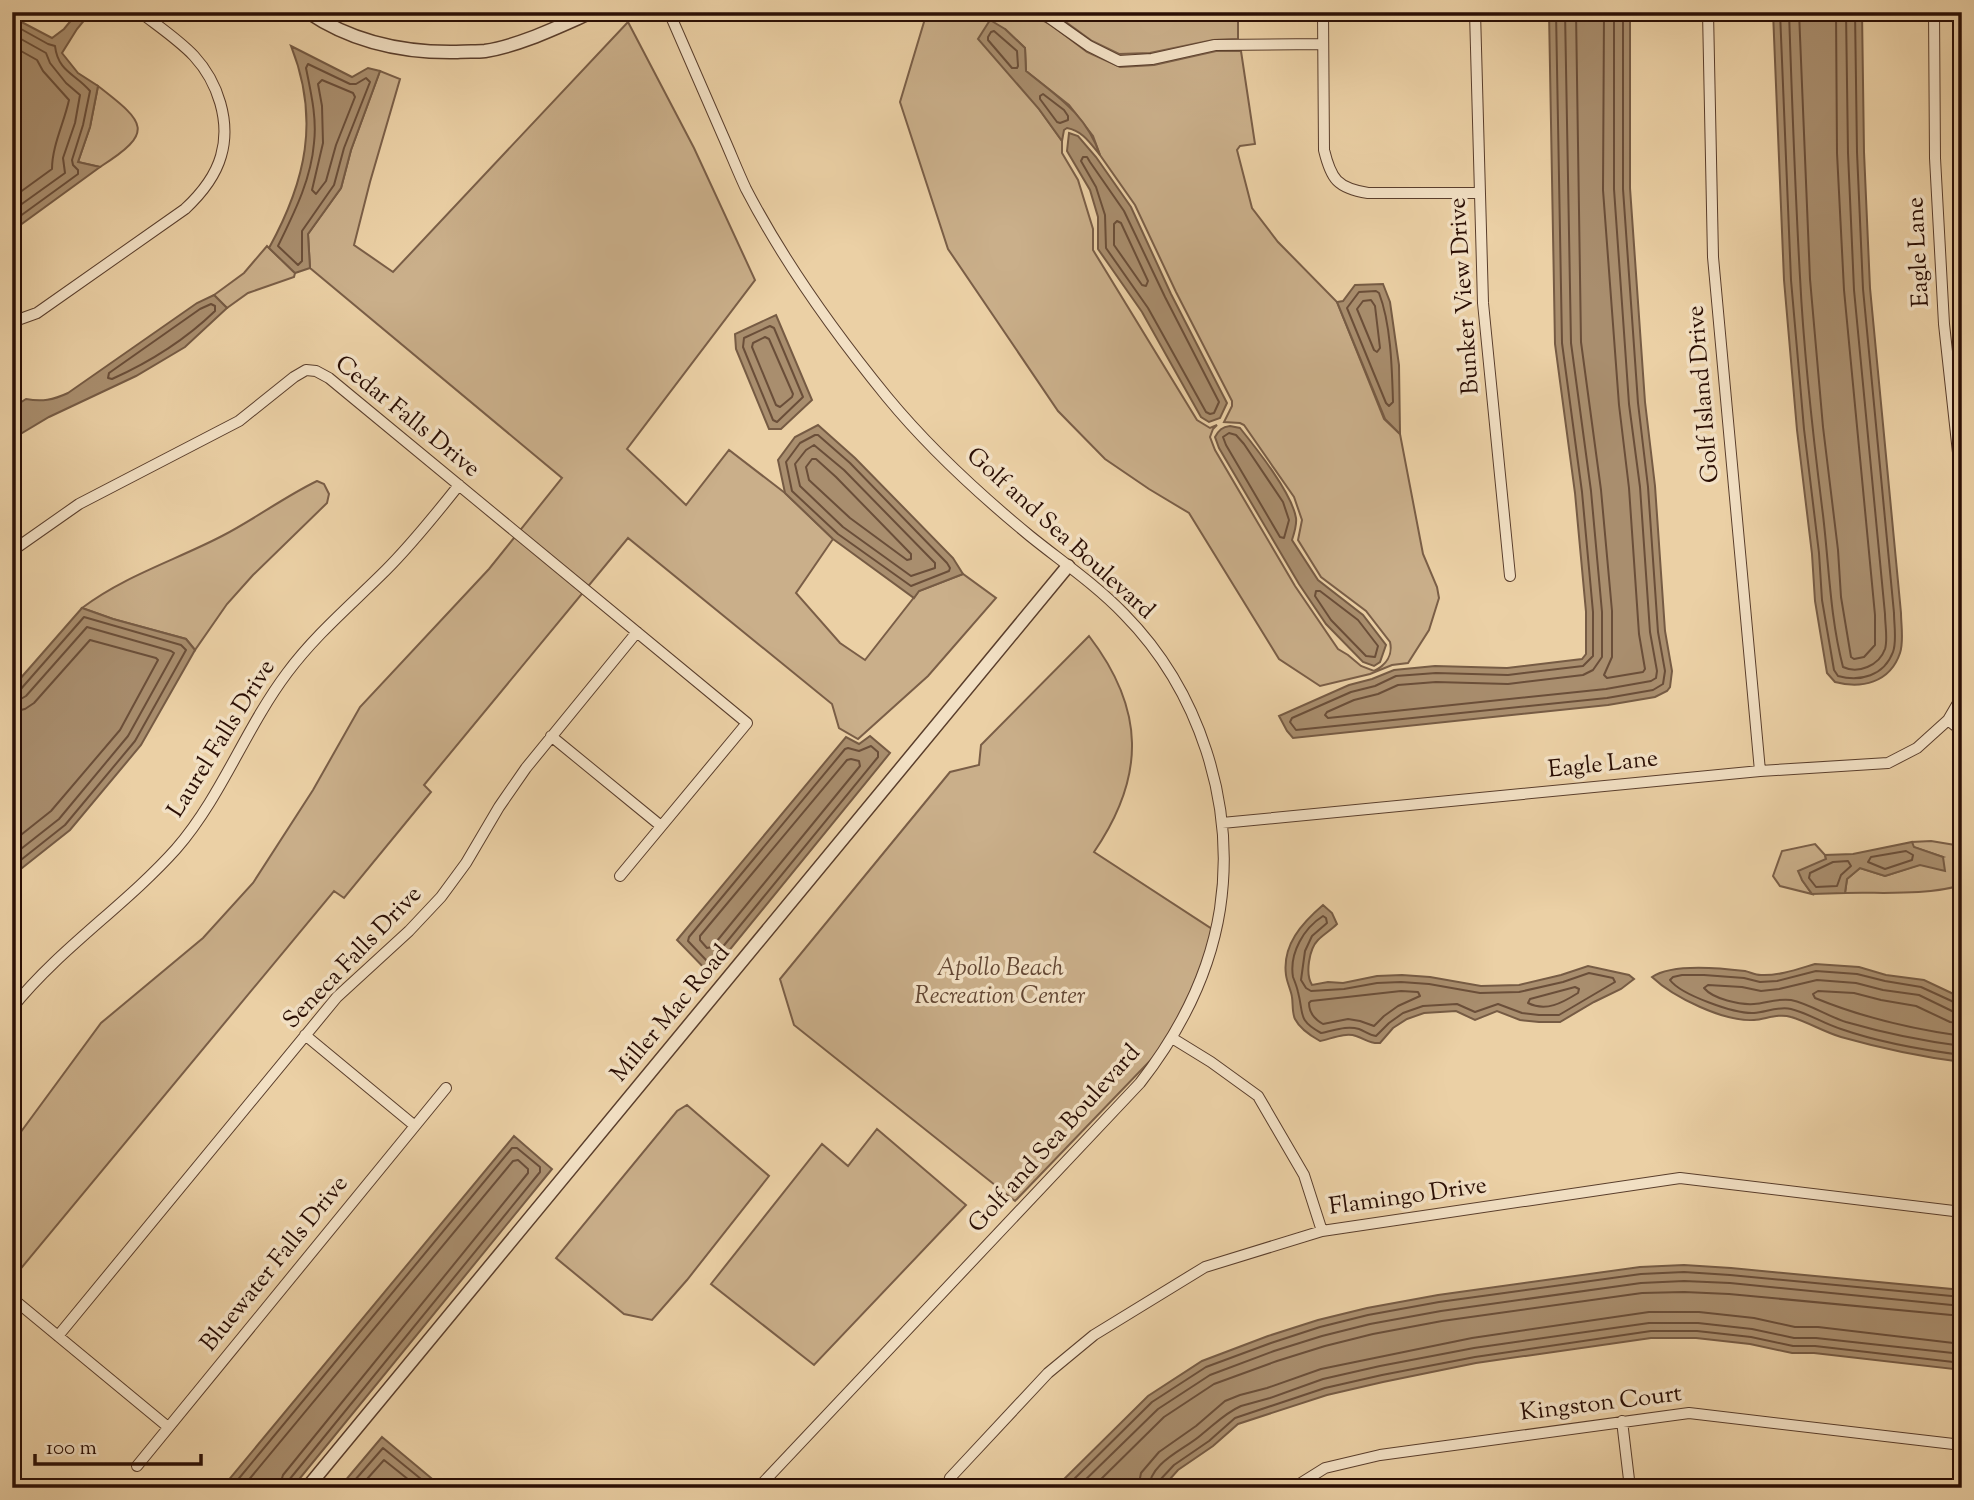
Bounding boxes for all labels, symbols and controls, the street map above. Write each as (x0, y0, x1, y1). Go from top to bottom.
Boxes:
street label: Bunker View Drive (1441, 196, 1489, 396)
street label: Eagle Lane (1899, 196, 1939, 308)
street label: Golf Island Drive (1679, 304, 1729, 484)
street label: Cedar Falls Drive (327, 348, 487, 486)
street label: Golf and Sea Boulevard (958, 440, 1162, 628)
street label: Laurel Falls Drive (160, 653, 284, 825)
street label: Eagle Lane (1546, 742, 1660, 788)
street label: Seneca Falls Drive (276, 879, 430, 1037)
street label: Miller Mac Road (603, 938, 739, 1090)
park label: Apollo Beach Recreation Center (915, 952, 1086, 1014)
street label: Golf and Sea Boulevard (961, 1037, 1149, 1241)
street label: Bluewater Falls Drive (193, 1169, 357, 1359)
street label: Flamingo Drive (1327, 1169, 1489, 1225)
street label: Kingston Court (1518, 1377, 1684, 1431)
scale bar (35, 1423, 201, 1467)
text: 100 m (46, 1434, 97, 1464)

